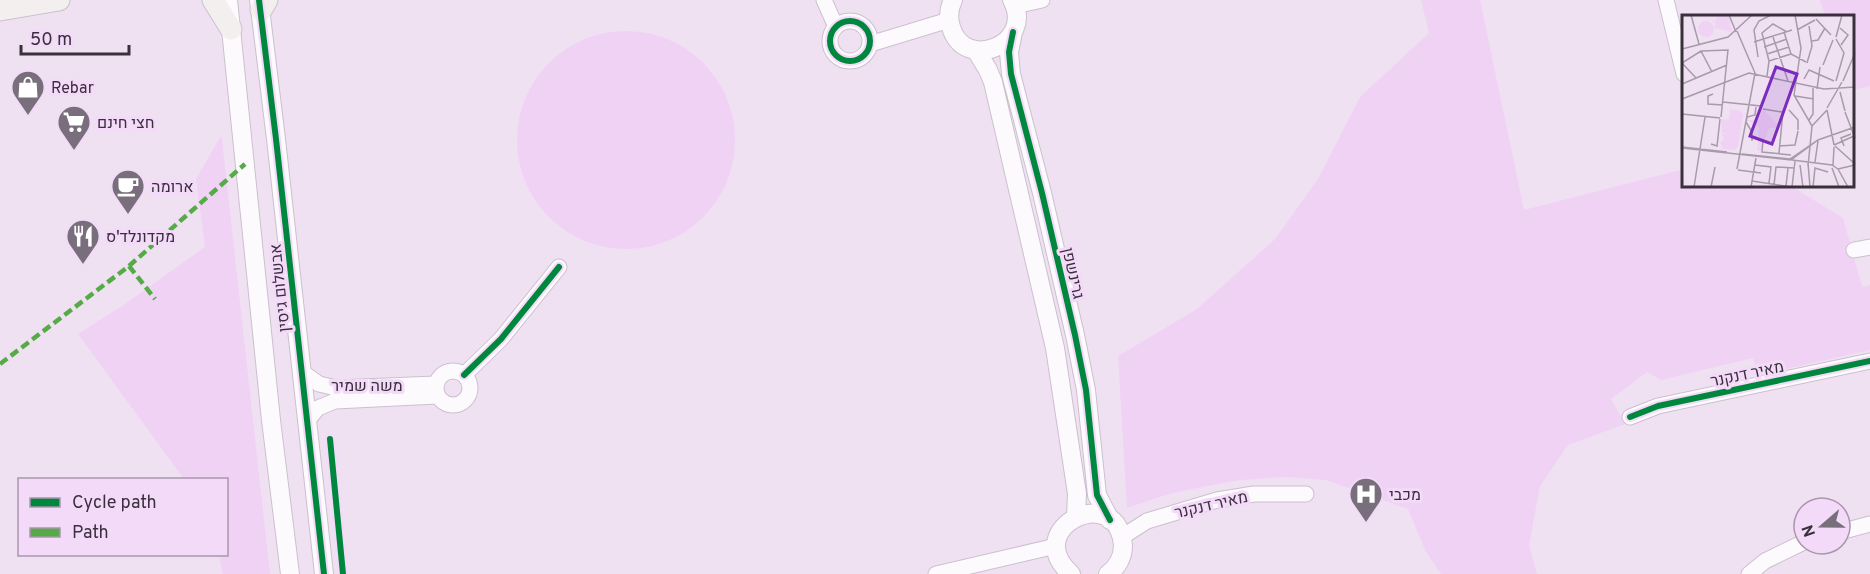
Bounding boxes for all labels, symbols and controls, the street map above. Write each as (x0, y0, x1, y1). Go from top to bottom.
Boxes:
inset map (1682, 15, 1855, 188)
scale bar (21, 18, 129, 56)
text: 50 m (30, 29, 72, 52)
shop icon: Rebar (10, 69, 46, 116)
place label: Rebar (51, 79, 94, 99)
supermarket icon: חצי חינם (56, 104, 92, 151)
place label: חצי חינם (97, 114, 155, 134)
cafe icon: ארומה (110, 168, 146, 215)
place label: ארומה (151, 178, 193, 198)
restaurant icon: מקדונלד'ס (65, 218, 101, 265)
place label: מקדונלד'ס (106, 228, 175, 248)
street label: אבשלום גיסין (266, 243, 296, 333)
street label: גרינשפן (1056, 246, 1088, 301)
street label: מאיר דנקנר (1709, 357, 1786, 392)
street label: משה שמיר (331, 377, 403, 397)
hospital icon: מכבי (1348, 476, 1384, 523)
legend (18, 478, 228, 556)
place label: מכבי (1389, 486, 1421, 506)
street label: מאיר דנקנר (1173, 488, 1250, 524)
text: Cycle path (72, 492, 157, 515)
north arrow (1792, 496, 1852, 556)
text: Path (72, 522, 109, 545)
text: N (1798, 522, 1821, 539)

